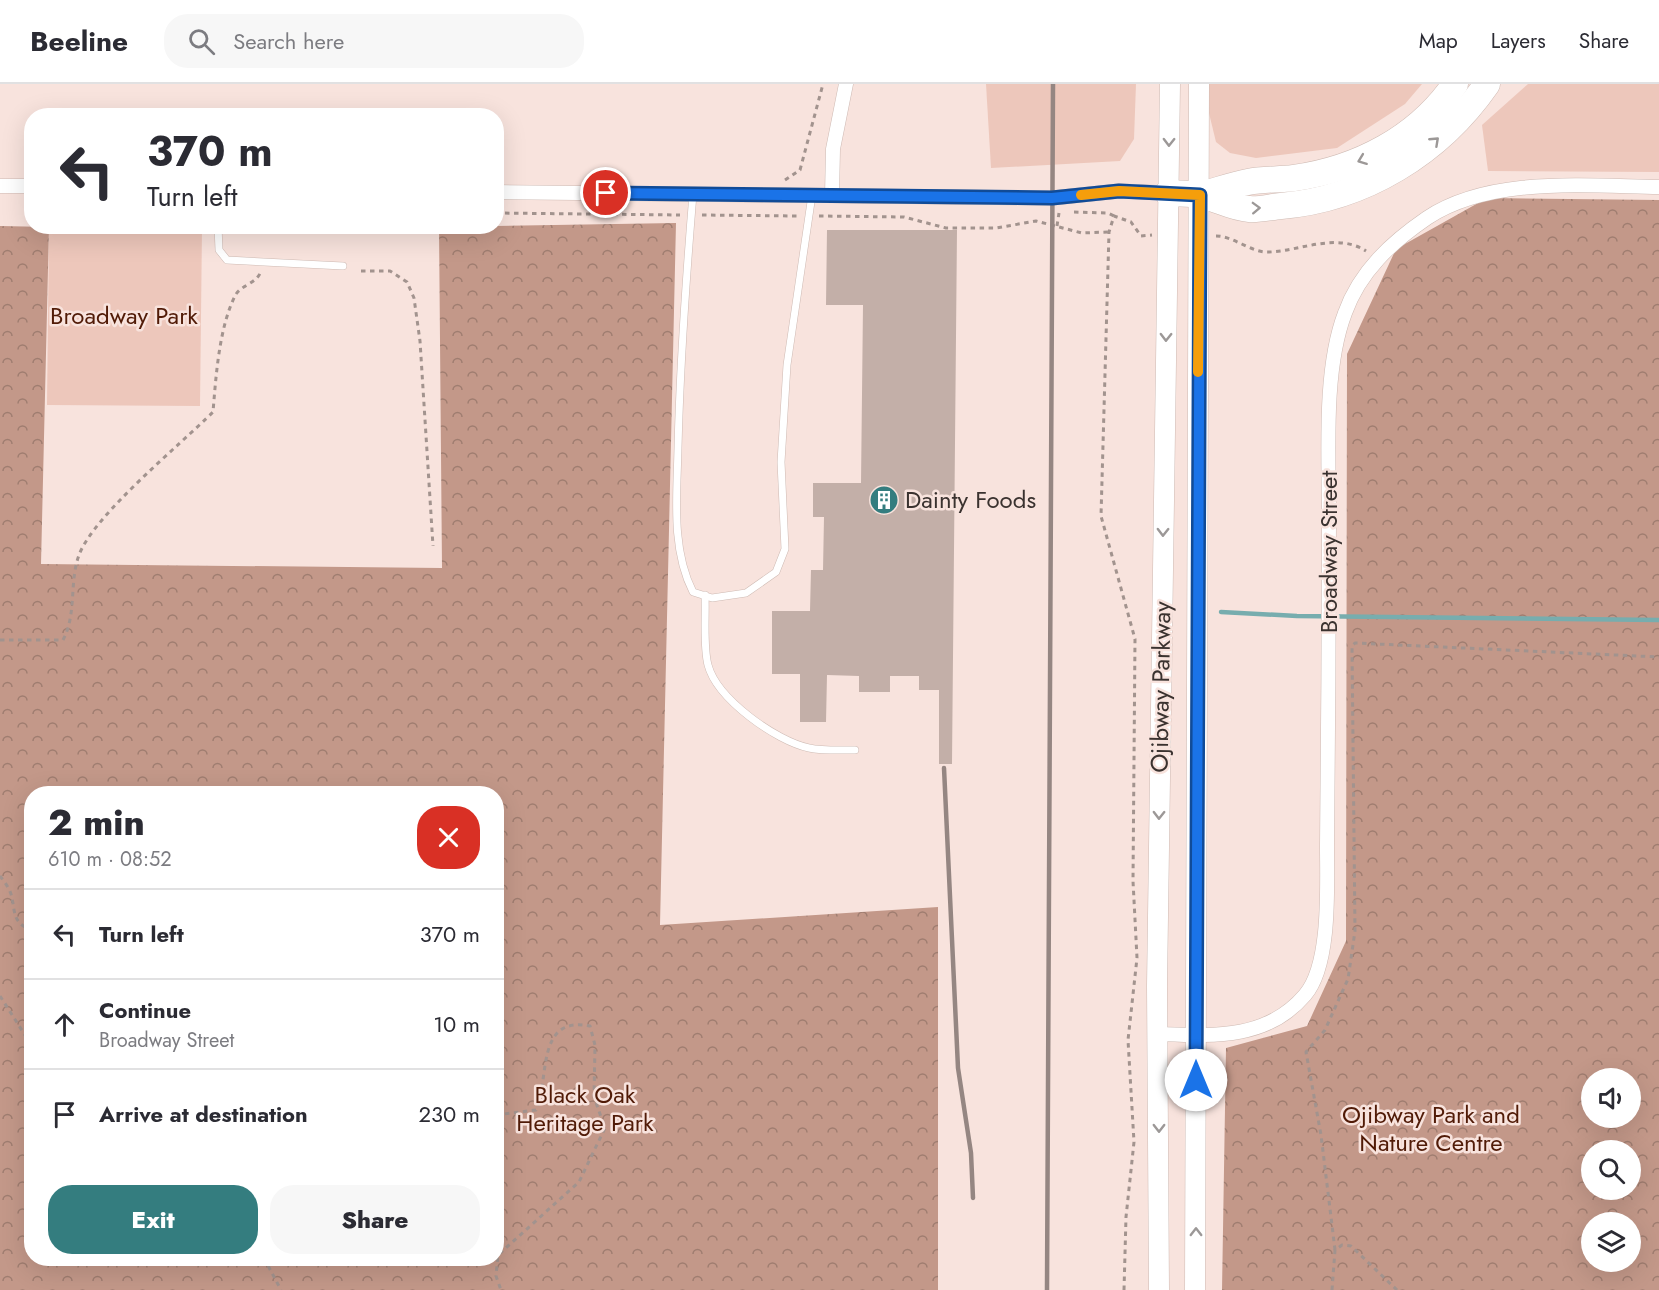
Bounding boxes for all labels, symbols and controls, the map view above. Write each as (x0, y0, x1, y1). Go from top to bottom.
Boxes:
search box (164, 14, 584, 68)
text: Beeline (30, 21, 128, 62)
icon: search (185, 25, 218, 58)
text: Search here (233, 25, 344, 57)
text: Map (1419, 26, 1458, 56)
text: Layers (1491, 26, 1546, 56)
text: Share (1579, 26, 1629, 56)
text: 370 m (147, 121, 273, 182)
icon: left (48, 132, 126, 210)
one-way arrow (1428, 137, 1438, 148)
one-way arrow (1163, 138, 1175, 147)
one-way arrow (1357, 153, 1368, 165)
pin (580, 167, 631, 218)
icon: arrive (589, 176, 622, 209)
text: Turn left (147, 177, 237, 216)
one-way arrow (1252, 202, 1261, 214)
park label: Broadway Park (50, 298, 198, 333)
one-way arrow (1159, 333, 1172, 342)
street label: Broadway Street (1311, 471, 1346, 633)
place label: Dainty Foods (905, 482, 1036, 517)
building icon: Dainty Foods (868, 484, 900, 516)
one-way arrow (1157, 528, 1169, 537)
street label: Ojibway Parkway (1142, 601, 1180, 773)
text: 2 min (48, 796, 145, 848)
button: close (417, 806, 480, 869)
one-way arrow (1153, 810, 1166, 819)
text: 610 m · 08:52 (48, 845, 172, 874)
icon: left (48, 918, 81, 951)
text: Turn left (99, 918, 184, 950)
text: 370 m (420, 918, 480, 950)
text: Continue (99, 994, 191, 1026)
icon: ahead (48, 1008, 81, 1041)
text: 10 m (433, 1008, 480, 1040)
text: Broadway Street (99, 1026, 234, 1055)
position arrow (1164, 1048, 1228, 1112)
map controls (1581, 1068, 1641, 1272)
button: sound (1581, 1068, 1641, 1128)
park label: Black Oak Heritage Park (516, 1077, 654, 1140)
park label: Ojibway Park and Nature Centre (1342, 1097, 1520, 1160)
icon: arrive (48, 1098, 81, 1131)
text: Arrive at destination (99, 1098, 308, 1130)
text: 230 m (419, 1098, 480, 1130)
one-way arrow (1153, 1124, 1165, 1133)
button: search (1581, 1140, 1641, 1200)
button: Exit (48, 1185, 258, 1254)
button: Share (270, 1185, 480, 1254)
button: layers (1581, 1212, 1641, 1272)
one-way arrow (1190, 1227, 1202, 1236)

